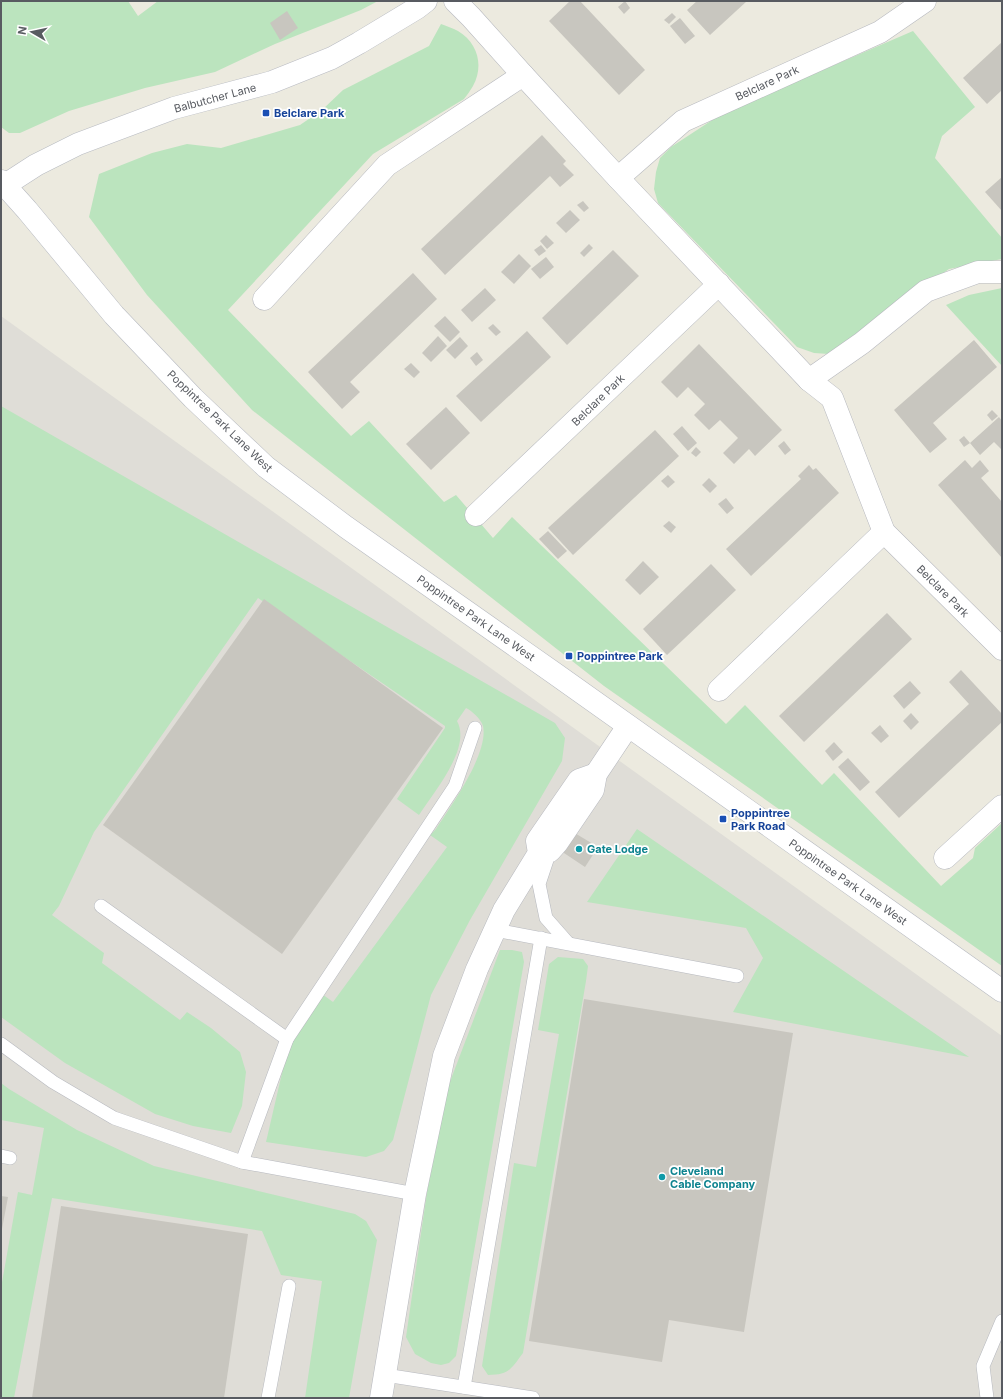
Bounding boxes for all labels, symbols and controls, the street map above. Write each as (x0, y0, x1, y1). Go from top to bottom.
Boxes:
north arrow (12, 12, 52, 52)
text: N (15, 25, 30, 36)
street label: Belclare Park (733, 62, 801, 104)
street label: Balbutcher Lane (172, 80, 258, 116)
place label: Belclare Park (274, 106, 345, 120)
marker: Belclare Park (261, 108, 271, 118)
street label: Poppintree Park Lane West (164, 367, 276, 475)
street label: Belclare Park (569, 371, 627, 429)
street label: Belclare Park (914, 562, 972, 620)
street label: Poppintree Park Lane West (414, 572, 538, 664)
place label: Poppintree Park (577, 649, 663, 663)
marker: Poppintree Park (564, 651, 574, 661)
place label: Poppintree Park Road (731, 806, 790, 833)
marker: Poppintree Park Road (718, 814, 728, 824)
street label: Poppintree Park Lane West (786, 836, 910, 928)
place label: Gate Lodge (587, 842, 649, 856)
marker: Gate Lodge (574, 844, 584, 854)
place label: Cleveland Cable Company (670, 1164, 756, 1191)
marker: Cleveland Cable Company (657, 1172, 667, 1182)

